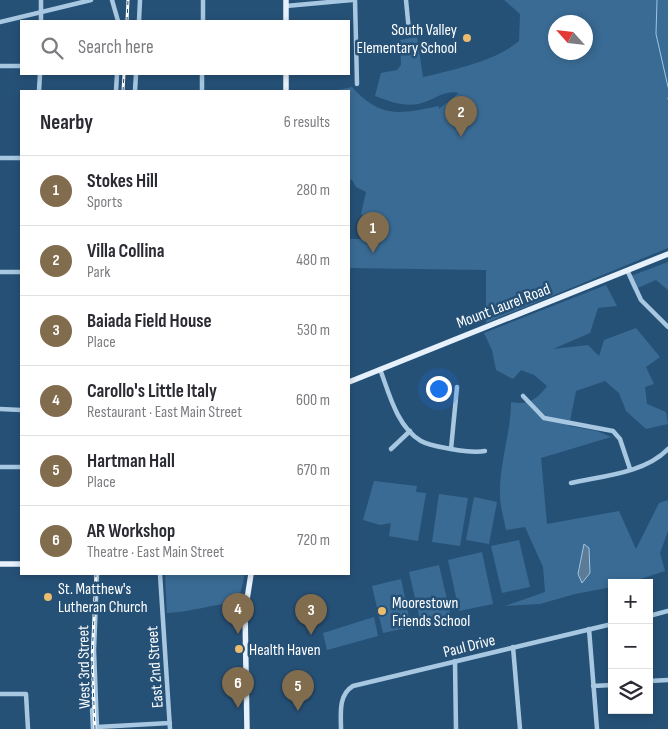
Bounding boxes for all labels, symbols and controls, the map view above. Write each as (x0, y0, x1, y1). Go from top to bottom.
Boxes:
north arrow (548, 15, 593, 60)
search box (20, 20, 350, 75)
place label: South Valley Elementary School (357, 21, 457, 58)
marker: South Valley Elementary School (461, 32, 473, 44)
icon: search (38, 34, 66, 62)
text: Search here (78, 36, 154, 59)
pin: 2 (445, 96, 477, 137)
text: Nearby (40, 110, 93, 135)
text: 6 results (284, 113, 330, 132)
text: Stokes Hill (87, 170, 158, 193)
text: 1 (53, 181, 59, 200)
text: 280 m (296, 181, 330, 200)
text: Sports (87, 193, 122, 212)
pin: 1 (357, 212, 389, 253)
text: Villa Collina (87, 240, 165, 263)
text: 2 (52, 251, 60, 270)
text: 480 m (296, 251, 330, 270)
text: Park (87, 263, 110, 282)
street label: Mount Laurel Road (454, 280, 553, 333)
text: Baiada Field House (87, 310, 212, 333)
text: 3 (52, 321, 60, 340)
text: 530 m (297, 321, 330, 340)
text: Place (87, 333, 116, 352)
your location (426, 376, 452, 402)
text: Carollo's Little Italy (87, 380, 217, 403)
text: 4 (52, 391, 60, 410)
text: 600 m (296, 391, 330, 410)
text: Restaurant · East Main Street (87, 403, 242, 422)
text: Hartman Hall (87, 450, 175, 473)
text: 5 (52, 461, 60, 480)
text: 670 m (297, 461, 330, 480)
text: Place (87, 473, 116, 492)
text: AR Workshop (87, 520, 175, 543)
text: 6 (52, 531, 60, 550)
text: 720 m (297, 531, 330, 550)
text: Theatre · East Main Street (87, 543, 224, 562)
map controls (608, 579, 653, 714)
button: + (608, 579, 653, 624)
place label: St. Matthew's Lutheran Church (58, 580, 148, 617)
marker: St. Matthew's Lutheran Church (42, 591, 54, 603)
pin: 4 (222, 593, 254, 634)
pin: 3 (295, 594, 327, 635)
place label: Moorestown Friends School (392, 594, 470, 631)
marker: Moorestown Friends School (376, 605, 388, 617)
button: − (608, 624, 653, 669)
street label: West 3rd Street (74, 625, 95, 709)
street label: East 2nd Street (143, 625, 168, 709)
street label: Paul Drive (441, 631, 497, 662)
place label: Health Haven (249, 641, 321, 660)
marker: Health Haven (233, 643, 245, 655)
pin: 6 (222, 667, 254, 708)
button: layers (608, 669, 653, 714)
pin: 5 (282, 670, 314, 711)

